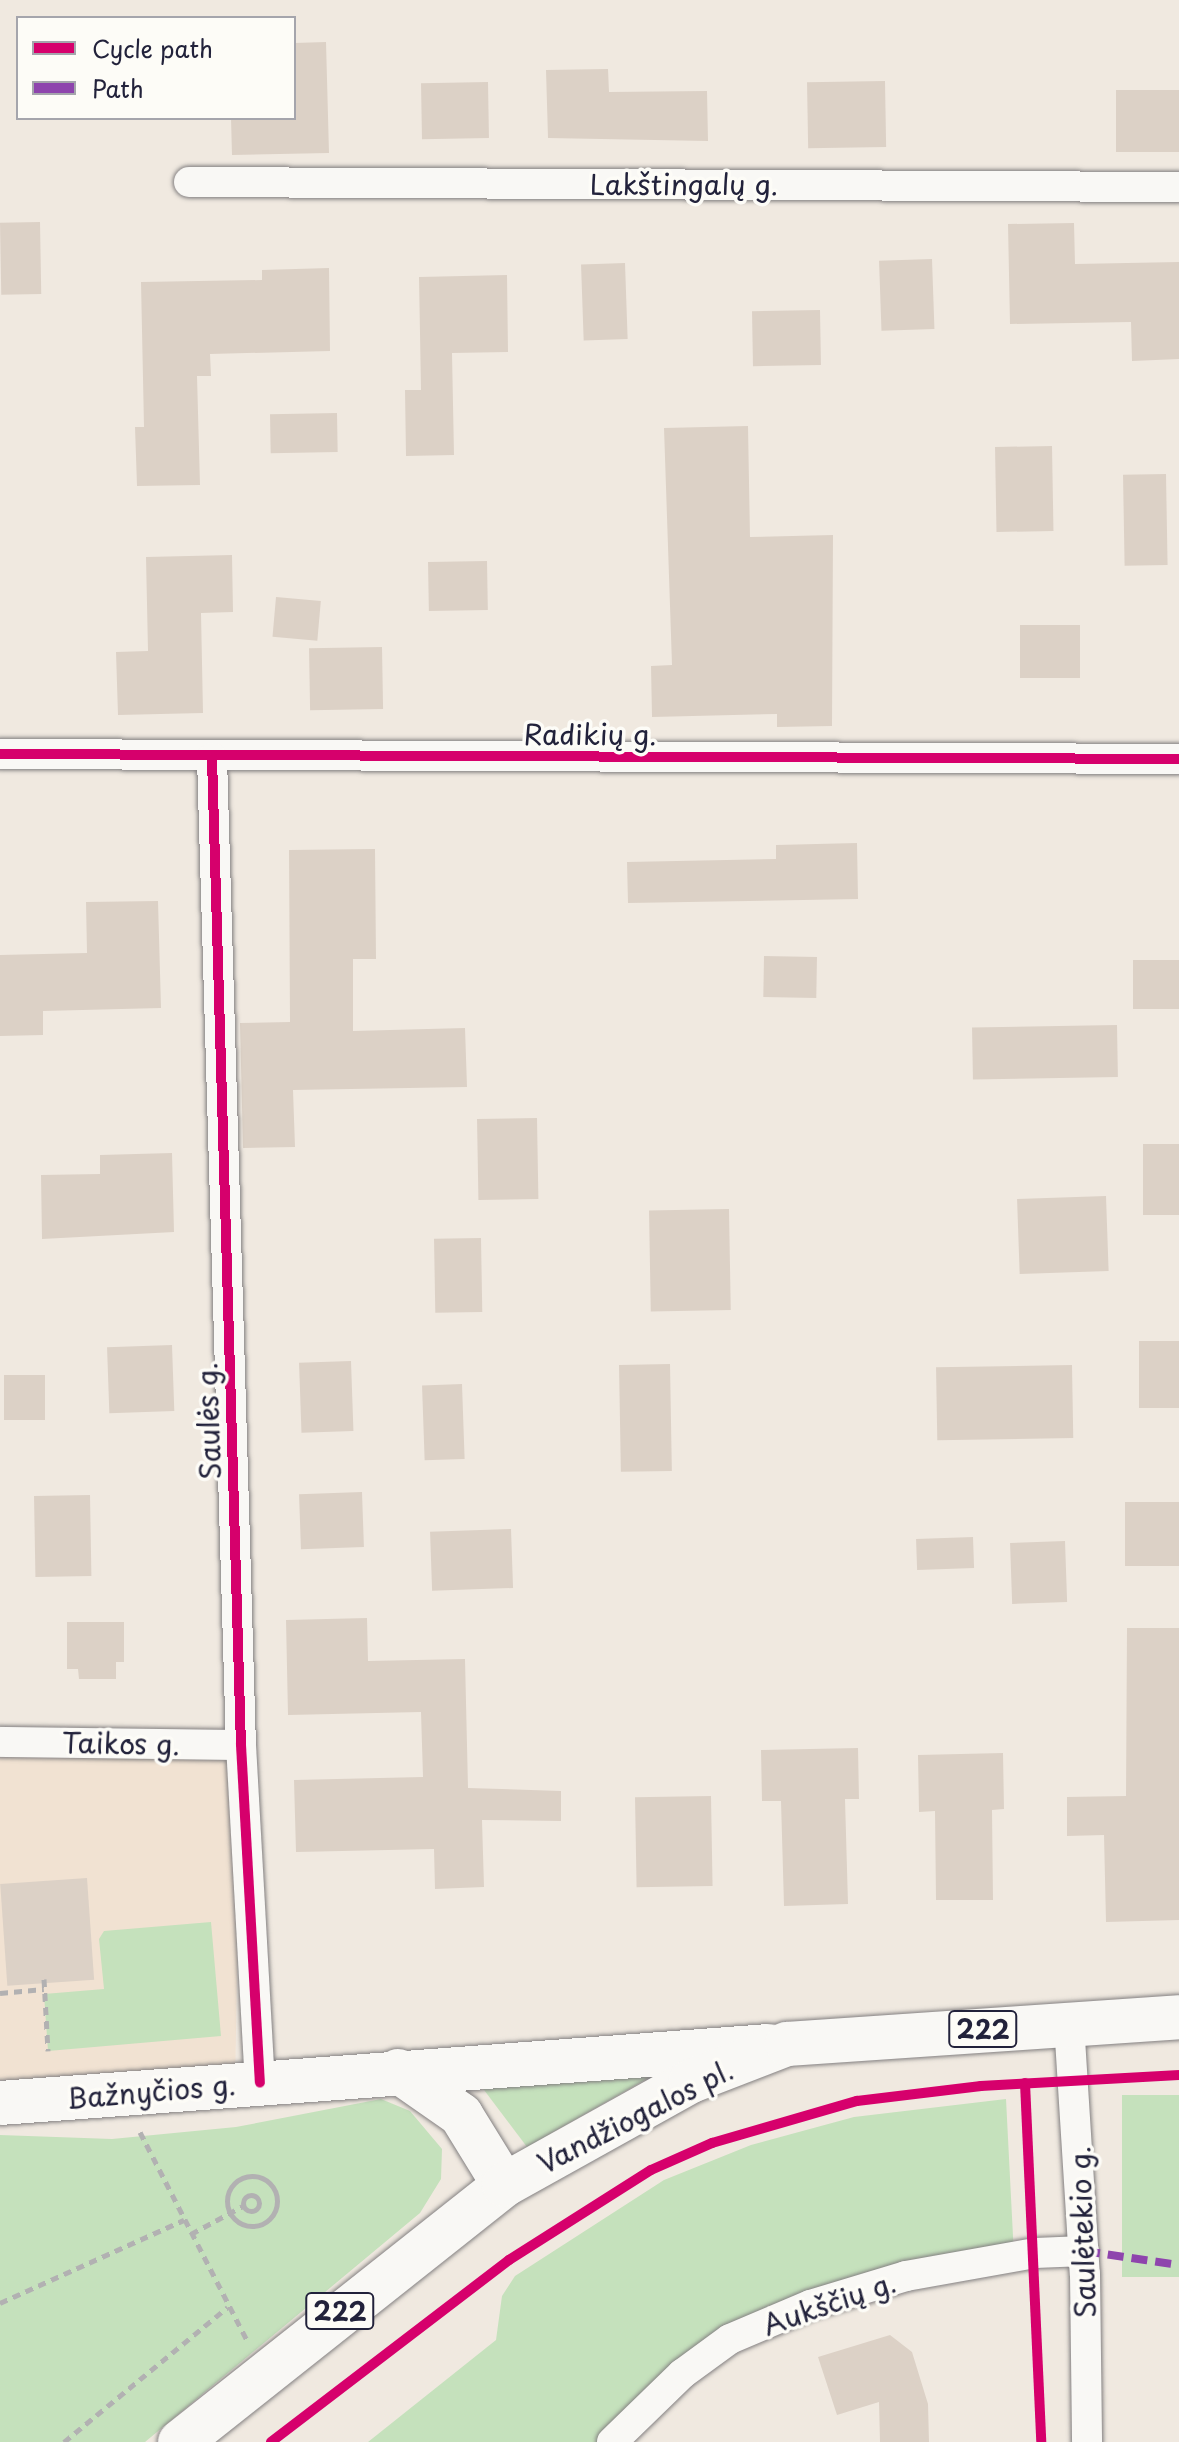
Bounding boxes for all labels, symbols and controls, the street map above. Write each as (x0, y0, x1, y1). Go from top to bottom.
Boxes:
legend (16, 16, 296, 120)
text: Cycle path (92, 30, 213, 66)
text: Path (92, 70, 144, 106)
street label: Lakštingalų g. (590, 167, 778, 201)
street label: Radikių g. (523, 717, 657, 751)
street label: Saulės g. (189, 1361, 227, 1481)
street label: Taikos g. (61, 1725, 181, 1761)
road number: 222 (947, 2007, 1019, 2051)
street label: Vandžiogalos pl. (531, 2052, 739, 2180)
street label: Bažnyčios g. (65, 2067, 237, 2115)
street label: Saulėtekio g. (1062, 2146, 1102, 2318)
street label: Aukščių g. (758, 2265, 900, 2341)
road number: 222 (304, 2289, 376, 2333)

